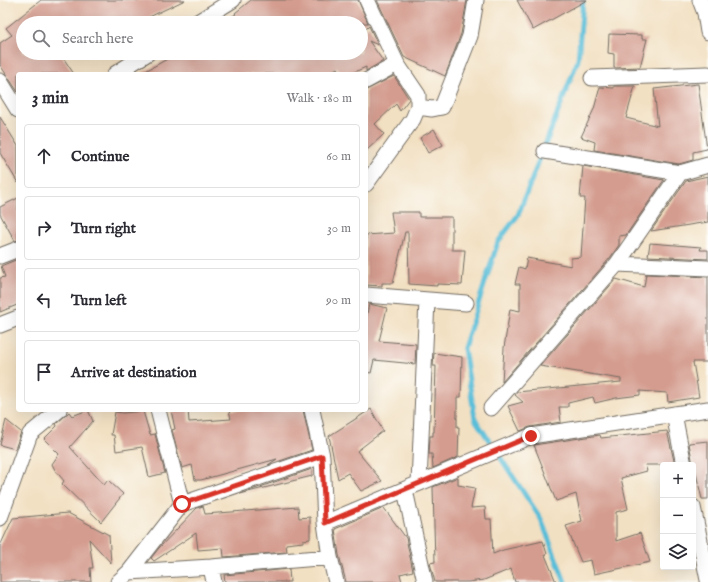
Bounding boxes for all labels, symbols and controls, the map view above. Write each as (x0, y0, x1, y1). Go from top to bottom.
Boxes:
search box (16, 16, 368, 60)
icon: search (30, 27, 52, 49)
text: Search here (62, 29, 133, 48)
text: 3 min (32, 88, 69, 109)
text: Walk · 180 m (287, 90, 352, 107)
icon: ahead (33, 145, 55, 167)
text: Continue (71, 147, 129, 166)
text: 60 m (326, 148, 351, 165)
icon: right (33, 217, 55, 239)
text: Turn right (71, 219, 136, 238)
text: 30 m (327, 220, 351, 237)
icon: left (33, 289, 55, 311)
text: Turn left (71, 291, 127, 310)
text: 90 m (326, 292, 351, 309)
icon: arrive (33, 361, 55, 383)
text: Arrive at destination (71, 363, 197, 382)
route end (522, 427, 540, 445)
map controls (660, 462, 696, 570)
button: + (660, 462, 696, 498)
route start (173, 495, 191, 513)
button: − (660, 498, 696, 534)
button: layers (660, 534, 696, 570)

